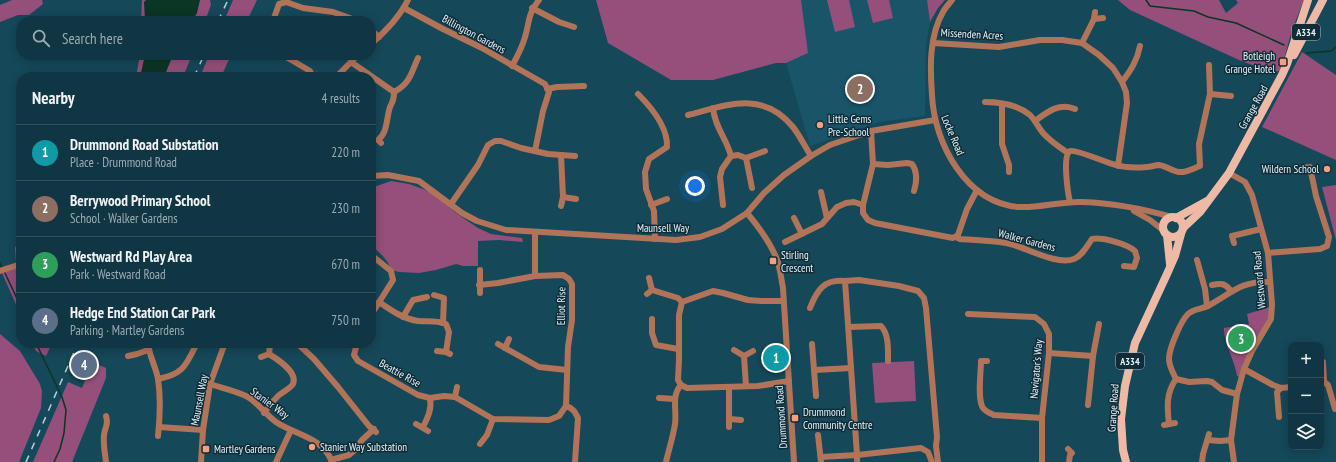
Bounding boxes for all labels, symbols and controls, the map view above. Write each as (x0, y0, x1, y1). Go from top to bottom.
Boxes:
street label: Billington Gardens (440, 11, 509, 57)
search box (16, 16, 376, 60)
road number: A334 (1292, 24, 1320, 40)
street label: Missenden Acres (940, 25, 1004, 43)
icon: search (30, 27, 52, 49)
text: Search here (62, 29, 123, 48)
place label: Botleigh Grange Hotel (1225, 49, 1275, 76)
marker: Botleigh Grange Hotel (1278, 57, 1288, 67)
pin: 2 (847, 74, 873, 104)
street label: Grange Road (1235, 82, 1271, 131)
text: Nearby (32, 87, 75, 109)
text: 4 results (321, 90, 360, 107)
place label: Little Gems Pre-School (828, 112, 872, 139)
street label: Locke Road (938, 113, 968, 158)
marker: Little Gems Pre-School (815, 120, 825, 130)
text: Drummond Road Substation (70, 135, 219, 154)
text: 1 (42, 144, 48, 161)
text: 220 m (331, 144, 360, 161)
text: Place · Drummond Road (70, 154, 177, 171)
place label: Wildern School (1262, 162, 1319, 176)
marker: Wildern School (1322, 164, 1332, 174)
your location (685, 176, 705, 196)
text: Berrywood Primary School (70, 191, 210, 210)
text: 2 (42, 200, 48, 217)
text: 230 m (331, 200, 360, 217)
text: School · Walker Gardens (70, 210, 178, 227)
street label: Maunsell Way (637, 221, 690, 235)
street label: Walker Gardens (997, 226, 1057, 254)
text: Westward Rd Play Area (70, 247, 192, 266)
place label: Stirling Crescent (781, 248, 813, 275)
street label: Westward Road (1249, 250, 1269, 310)
text: 3 (42, 256, 48, 273)
text: 670 m (331, 256, 360, 273)
marker: Stirling Crescent (768, 256, 778, 266)
text: Park · Westward Road (70, 266, 166, 283)
street label: Elliot Rise (554, 286, 568, 325)
text: Hedge End Station Car Park (70, 303, 215, 322)
text: 4 (42, 312, 48, 329)
text: 750 m (331, 312, 360, 329)
text: Parking · Martley Gardens (70, 322, 184, 339)
pin: 3 (1228, 324, 1254, 354)
street label: Navigator's Way (1026, 338, 1046, 399)
map controls (1288, 342, 1324, 450)
button: + (1288, 342, 1324, 378)
pin: 1 (763, 343, 789, 373)
pin: 4 (71, 350, 97, 380)
road number: A334 (1116, 353, 1144, 369)
street label: Beattie Rise (377, 356, 424, 390)
street label: Maunsell Way (187, 372, 211, 427)
button: − (1288, 378, 1324, 414)
street label: Grange Road (1104, 383, 1122, 432)
street label: Stanier Way (248, 384, 293, 422)
street label: Drummond Road (772, 385, 790, 449)
place label: Drummond Community Centre (803, 405, 873, 432)
marker: Drummond Community Centre (790, 413, 800, 423)
button: layers (1288, 414, 1324, 450)
place label: Stanier Way Substation (320, 440, 407, 454)
place label: Martley Gardens (214, 442, 276, 456)
marker: Stanier Way Substation (307, 442, 317, 452)
marker: Martley Gardens (201, 444, 211, 454)

